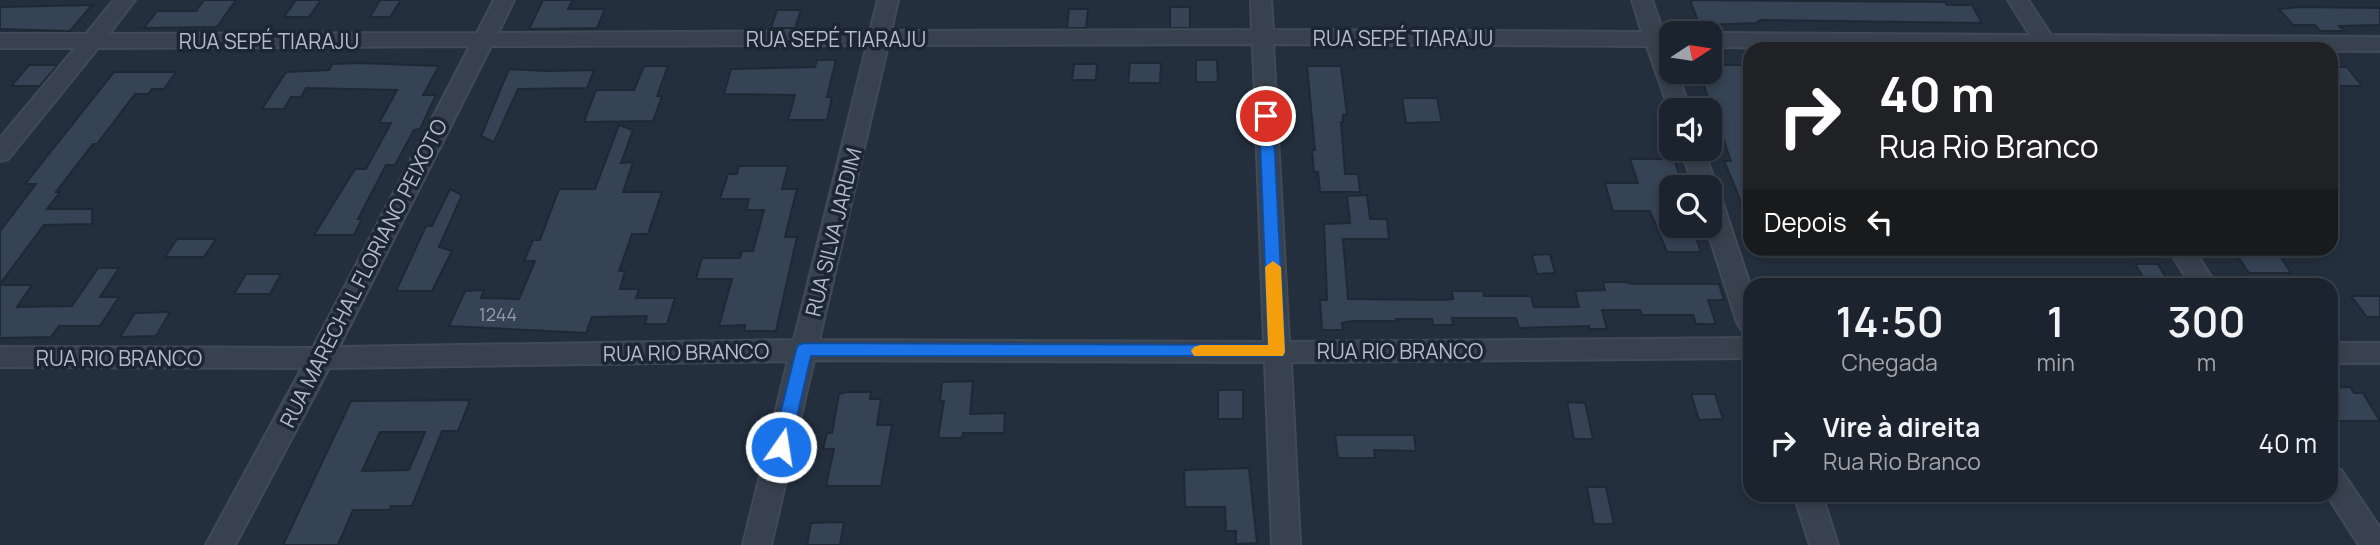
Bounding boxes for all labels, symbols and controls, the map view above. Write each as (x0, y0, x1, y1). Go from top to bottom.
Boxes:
north arrow (1659, 21, 1722, 84)
map controls (1659, 21, 1722, 238)
street label: RUA SEPÉ TIARAJU (1313, 24, 1493, 52)
street label: RUA SEPÉ TIARAJU (746, 25, 926, 53)
street label: RUA SEPÉ TIARAJU (179, 27, 359, 55)
text: 40 m (1879, 60, 1995, 127)
icon: right (1764, 70, 1855, 161)
pin (1236, 86, 1296, 146)
icon: arrive (1247, 97, 1285, 135)
button: sound (1659, 98, 1722, 161)
street label: RUA MARECHAL FLORIANO PEIXOTO (273, 114, 453, 432)
text: Rua Rio Branco (1879, 124, 2099, 168)
street label: RUA SILVA JARDIM (798, 145, 868, 319)
button: search (1659, 175, 1722, 238)
icon: left (1861, 203, 1899, 241)
text: Depois (1764, 204, 1847, 240)
text: 14:50 (1836, 292, 1944, 350)
text: 1 (2047, 292, 2065, 350)
text: 300 (2167, 292, 2245, 350)
house number: 1244 (479, 302, 517, 326)
street label: RUA RIO BRANCO (603, 337, 769, 367)
street label: RUA RIO BRANCO (1317, 337, 1483, 365)
street label: RUA RIO BRANCO (36, 344, 202, 372)
text: Chegada (1842, 346, 1938, 378)
text: min (2036, 346, 2075, 378)
text: m (2197, 346, 2216, 378)
text: Vire à direita (1823, 409, 1980, 445)
position arrow (744, 410, 818, 484)
icon: right (1764, 424, 1802, 462)
text: 40 m (2259, 425, 2317, 461)
text: Rua Rio Branco (1823, 445, 1981, 477)

